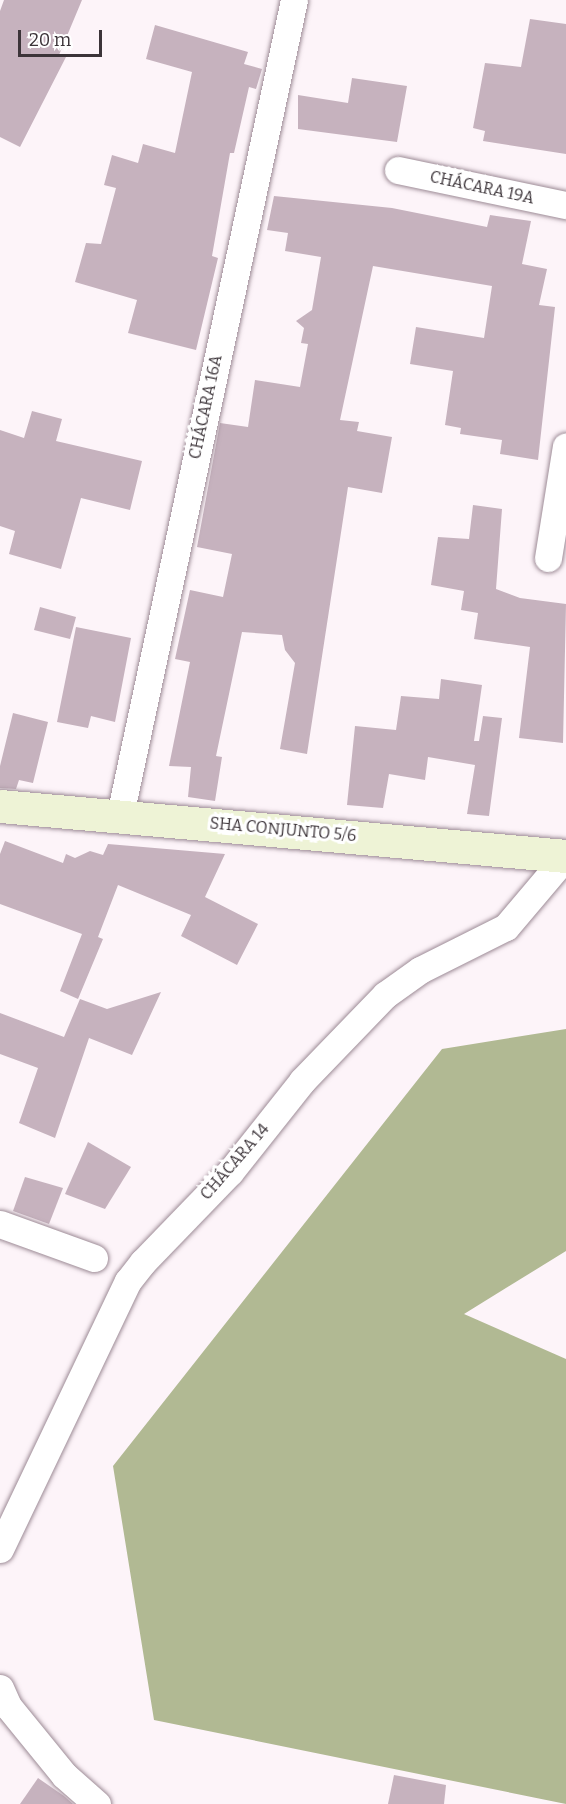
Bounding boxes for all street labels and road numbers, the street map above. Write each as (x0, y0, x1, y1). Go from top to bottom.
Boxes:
street label: CHÁCARA 19A (428, 168, 536, 208)
street label: CHÁCARA 16A (186, 353, 226, 461)
street label: SHA CONJUNTO 5/6 (209, 814, 357, 846)
street label: CHÁCARA 14 (197, 1120, 273, 1204)

